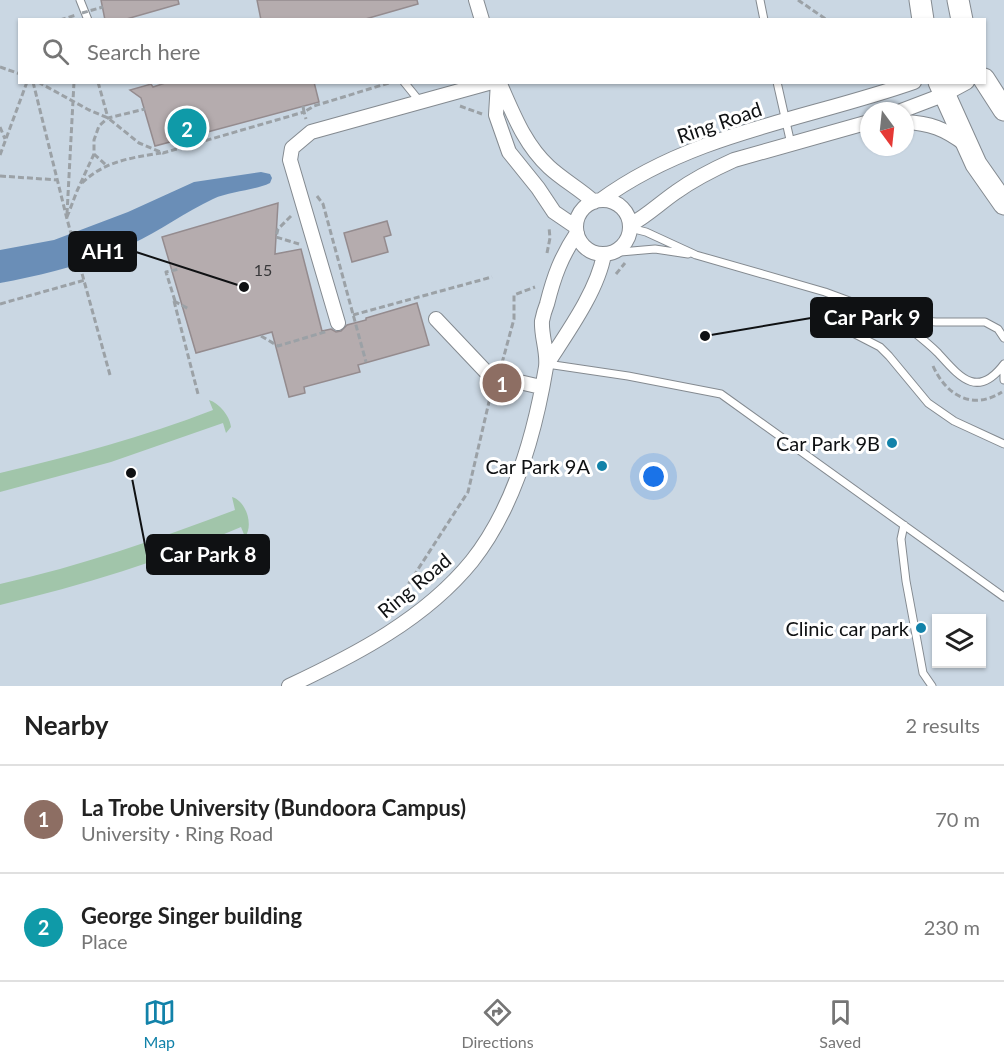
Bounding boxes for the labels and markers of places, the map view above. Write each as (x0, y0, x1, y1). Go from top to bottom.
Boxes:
pin: 2 (168, 106, 207, 150)
callout: AH1 (69, 232, 136, 271)
callout: Car Park 9 (811, 298, 932, 337)
pin: 1 (482, 360, 522, 406)
place label: Car Park 9B (776, 431, 880, 455)
marker: Car Park 9B (885, 436, 899, 450)
place label: Car Park 9A (485, 454, 590, 478)
marker: Car Park 9A (595, 459, 609, 473)
callout: Car Park 8 (147, 535, 269, 574)
place label: Clinic car park (785, 616, 910, 640)
marker: Clinic car park (914, 621, 928, 635)

